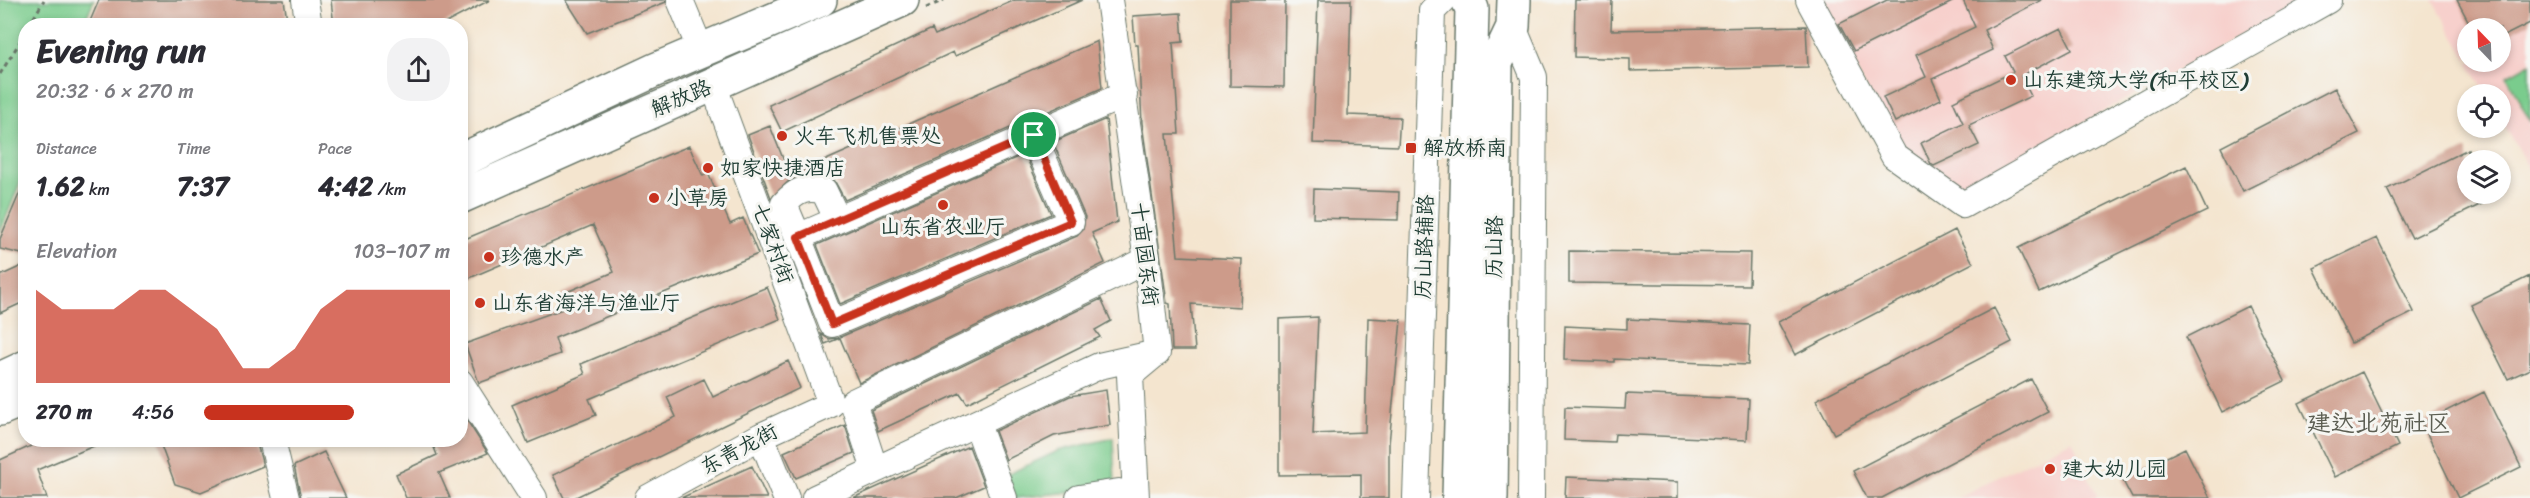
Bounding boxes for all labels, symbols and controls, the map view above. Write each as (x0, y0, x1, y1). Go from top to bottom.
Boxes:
north arrow (2457, 18, 2511, 72)
map controls (2457, 18, 2511, 204)
text: Evening run (36, 22, 206, 80)
button: share (387, 38, 450, 101)
place label: 山东建筑大学(和平校区) (2023, 61, 2249, 99)
street label: 解放路 (645, 68, 717, 128)
marker: 山东建筑大学(和平校区) (2004, 73, 2018, 87)
text: 20:32 · 6 × 270 m (36, 74, 194, 109)
button: locate (2457, 84, 2511, 138)
pin (1008, 109, 1059, 160)
place label: 火车飞机售票处 (794, 117, 941, 155)
icon: arrive (1017, 118, 1050, 151)
marker: 火车飞机售票处 (775, 129, 789, 143)
place label: 解放桥南 (1423, 129, 1507, 167)
text: Distance (36, 134, 97, 163)
text: Time (177, 134, 211, 163)
text: Pace (318, 134, 352, 163)
marker: 解放桥南 (1404, 141, 1418, 155)
place label: 如家快捷酒店 (720, 149, 846, 187)
button: layers (2457, 150, 2511, 204)
marker: 如家快捷酒店 (701, 161, 715, 175)
text: 1.62 (36, 163, 85, 209)
text: 7:37 (177, 163, 229, 209)
text: 4:42 (318, 163, 373, 209)
text: km (85, 175, 110, 204)
text: /km (373, 175, 406, 204)
place label: 小草房 (666, 179, 729, 217)
marker: 小草房 (647, 191, 661, 205)
street label: 历山路辅路 (1403, 194, 1445, 300)
street label: 七家村街 (741, 197, 805, 289)
marker: 山东省农业厅 (936, 198, 950, 212)
street label: 十亩园东街 (1120, 200, 1170, 308)
place label: 山东省农业厅 (880, 208, 1006, 246)
street label: 历山路 (1474, 215, 1514, 279)
text: Elevation (36, 234, 117, 269)
text: 103–107 m (353, 234, 450, 269)
place label: 珍德水产 (501, 238, 585, 276)
marker: 珍德水产 (482, 250, 496, 264)
place label: 山东省海洋与渔业厅 (492, 284, 681, 322)
marker: 山东省海洋与渔业厅 (473, 296, 487, 310)
text: 270 m (36, 395, 92, 430)
text: 4:56 (132, 395, 174, 430)
district label: 建达北苑社区 (2307, 402, 2451, 444)
street label: 东青龙街 (693, 413, 785, 485)
place label: 建大幼儿园 (2062, 450, 2167, 488)
marker: 建大幼儿园 (2043, 462, 2057, 476)

